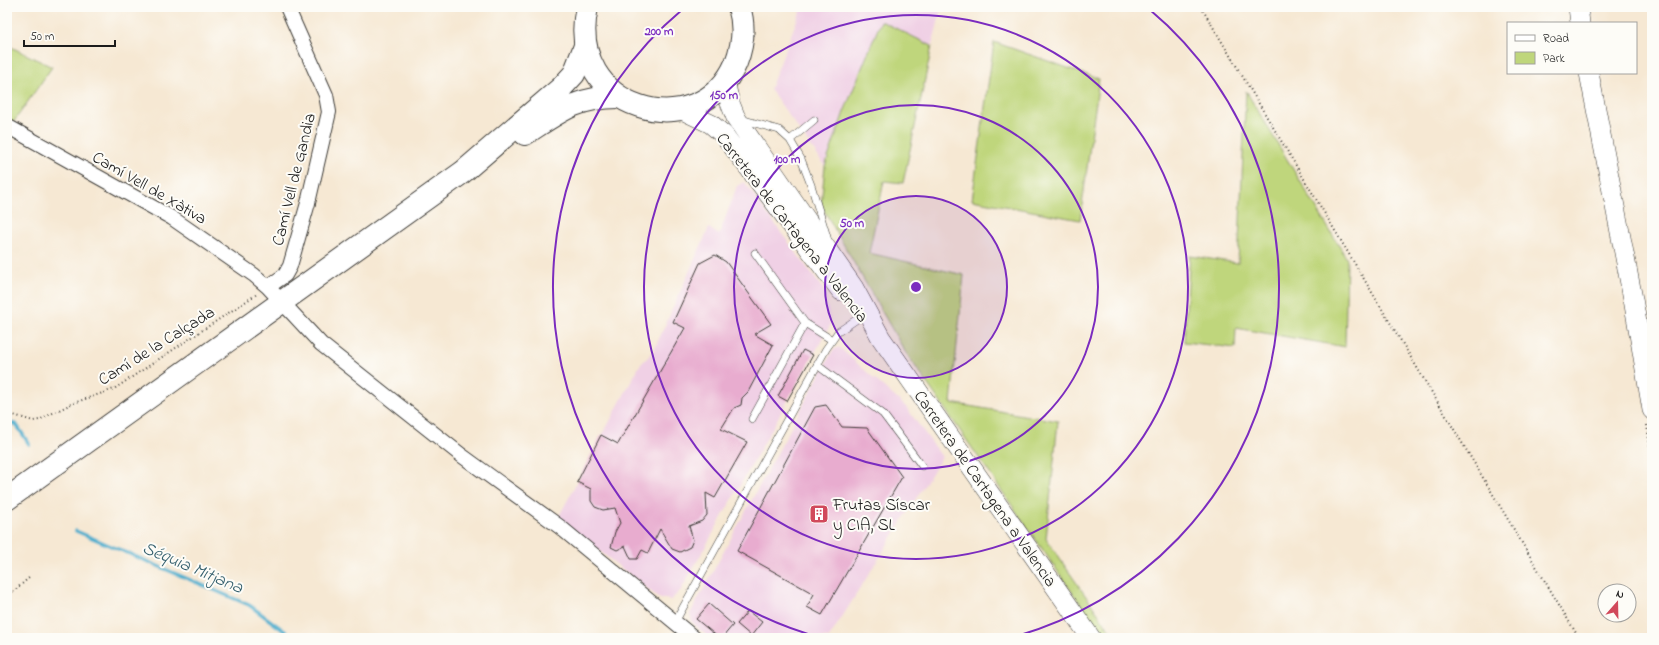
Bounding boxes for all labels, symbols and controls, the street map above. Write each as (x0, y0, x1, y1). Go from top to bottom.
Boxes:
scale bar (24, 22, 115, 48)
legend (1507, 22, 1637, 74)
text: 200 m (644, 23, 674, 41)
text: 50 m (30, 28, 54, 46)
text: Road (1543, 30, 1569, 48)
text: Park (1543, 50, 1565, 68)
text: 150 m (710, 87, 739, 105)
street label: Camí Vell de Gandia (266, 110, 323, 248)
street label: Carretera de Cartagena a Valencia (708, 128, 874, 329)
street label: Camí Vell de Xàtiva (87, 145, 211, 231)
text: 100 m (774, 151, 801, 169)
text: 50 m (840, 215, 865, 233)
centre of rings (909, 280, 923, 294)
street label: Camí de la Calçada (94, 300, 220, 392)
street label: Carretera de Cartagena a Valencia (905, 385, 1062, 593)
place label: Frutas Síscar y CIA, SL (832, 493, 931, 539)
building icon: Frutas Síscar y CIA, SL (808, 503, 830, 525)
water label: Séquia Mitjana (138, 536, 247, 602)
north arrow (1597, 583, 1637, 623)
text: N (1614, 586, 1626, 603)

